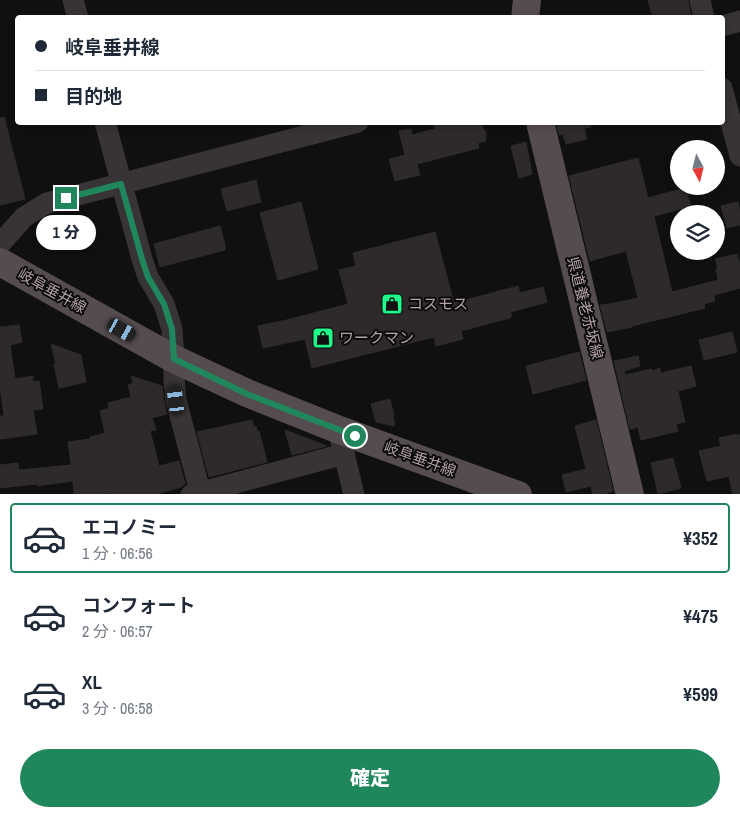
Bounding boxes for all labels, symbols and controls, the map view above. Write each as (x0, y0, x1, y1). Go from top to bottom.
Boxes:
text: 岐阜垂井線 (65, 34, 160, 60)
text: 目的地 (65, 83, 122, 109)
north arrow (670, 140, 725, 195)
map controls (670, 140, 725, 260)
route end (55, 187, 77, 209)
button: layers (670, 205, 725, 260)
callout: 1 分 (36, 216, 96, 250)
text: 1 分 (53, 221, 79, 243)
street label: 県道養老赤坂線 (563, 254, 608, 361)
street label: 岐阜垂井線 (14, 263, 90, 318)
shop icon: コスモス (380, 292, 404, 316)
place label: コスモス (408, 293, 468, 314)
car (105, 316, 138, 344)
shop icon: ワークマン (311, 326, 335, 350)
place label: ワークマン (339, 327, 414, 348)
car (166, 384, 185, 416)
route start (344, 425, 366, 447)
street label: 岐阜垂井線 (381, 436, 459, 481)
text: エコノミー (82, 514, 177, 540)
icon: car (22, 516, 67, 561)
text: ¥352 (683, 525, 718, 551)
text: 1 分 · 06:56 (82, 542, 153, 564)
text: コンフォート (82, 592, 195, 618)
icon: car (22, 594, 67, 639)
text: ¥475 (683, 603, 718, 629)
text: 2 分 · 06:57 (82, 620, 153, 642)
text: XL (82, 669, 102, 695)
icon: car (22, 672, 67, 717)
text: ¥599 (683, 681, 718, 707)
text: 3 分 · 06:58 (82, 697, 153, 719)
button: 確定 (20, 749, 720, 807)

